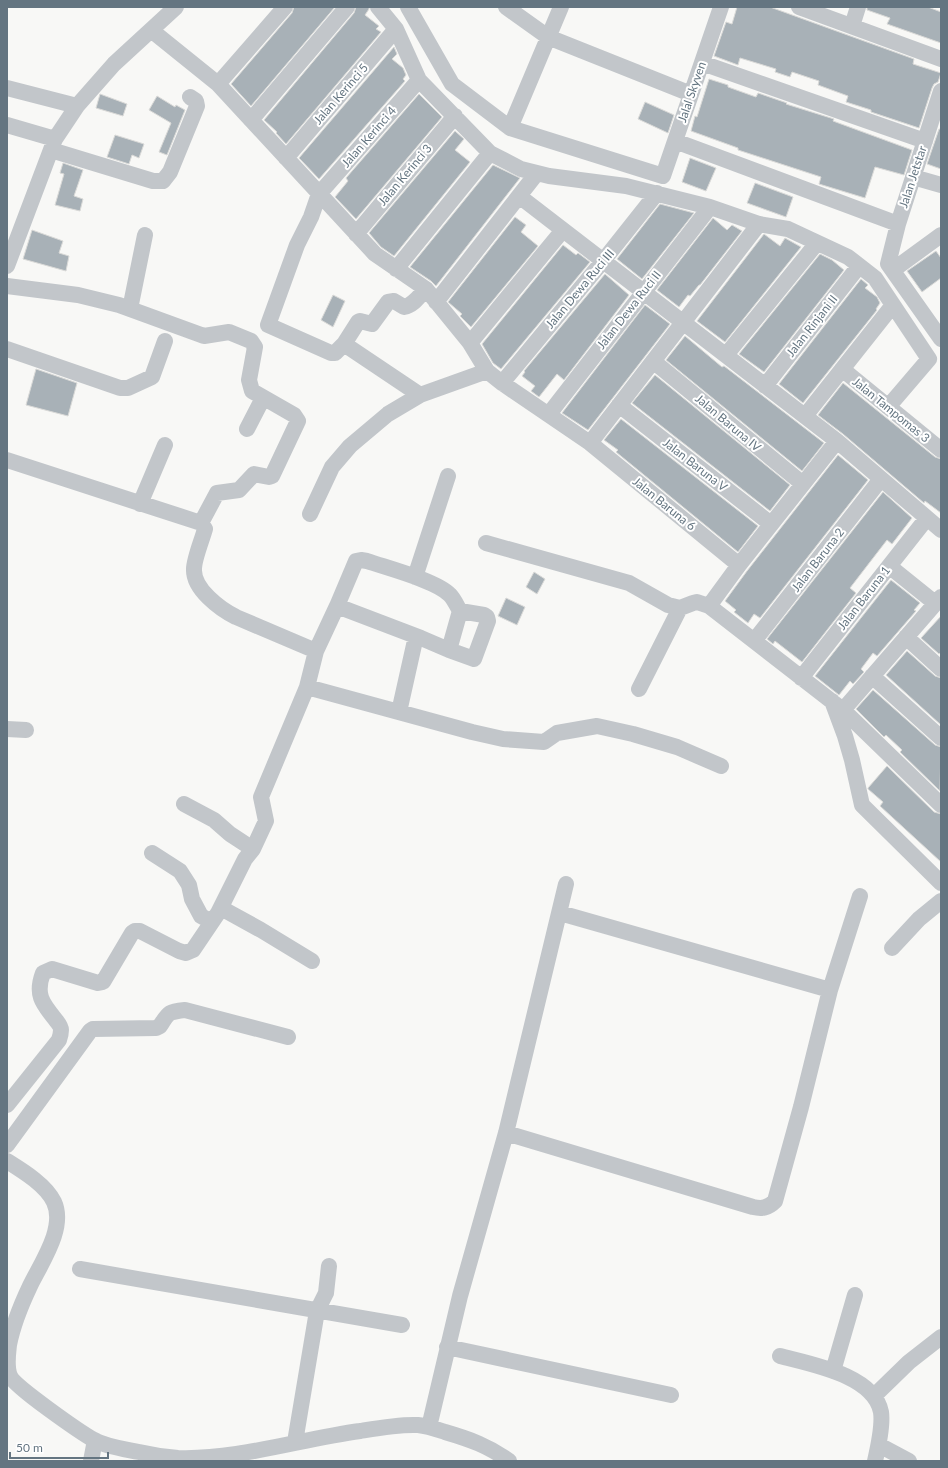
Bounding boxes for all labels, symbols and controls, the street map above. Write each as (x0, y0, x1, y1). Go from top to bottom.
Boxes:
street label: Jalal Skyven (674, 59, 709, 124)
street label: Jalan Kerinci 5 (310, 60, 371, 127)
street label: Jalan Kerinci 4 (338, 103, 399, 170)
street label: Jalan Kerinci 3 (375, 141, 435, 209)
street label: Jalan Jetstar (895, 143, 930, 210)
street label: Jalan Dewa Ruci III (542, 246, 617, 331)
street label: Jalan Dewa Ruci II (593, 267, 664, 352)
street label: Jalan Rinjani II (783, 292, 840, 360)
street label: Jalan Tampomas 3 (850, 374, 933, 445)
street label: Jalan Baruna IV (692, 391, 765, 455)
street label: Jalan Baruna V (660, 435, 731, 495)
street label: Jalan Baruna 6 (630, 474, 699, 534)
street label: Jalan Baruna 2 (788, 525, 847, 595)
street label: Jalan Baruna 1 (834, 563, 893, 633)
scale bar (10, 1434, 108, 1460)
text: 50 m (16, 1440, 43, 1455)

